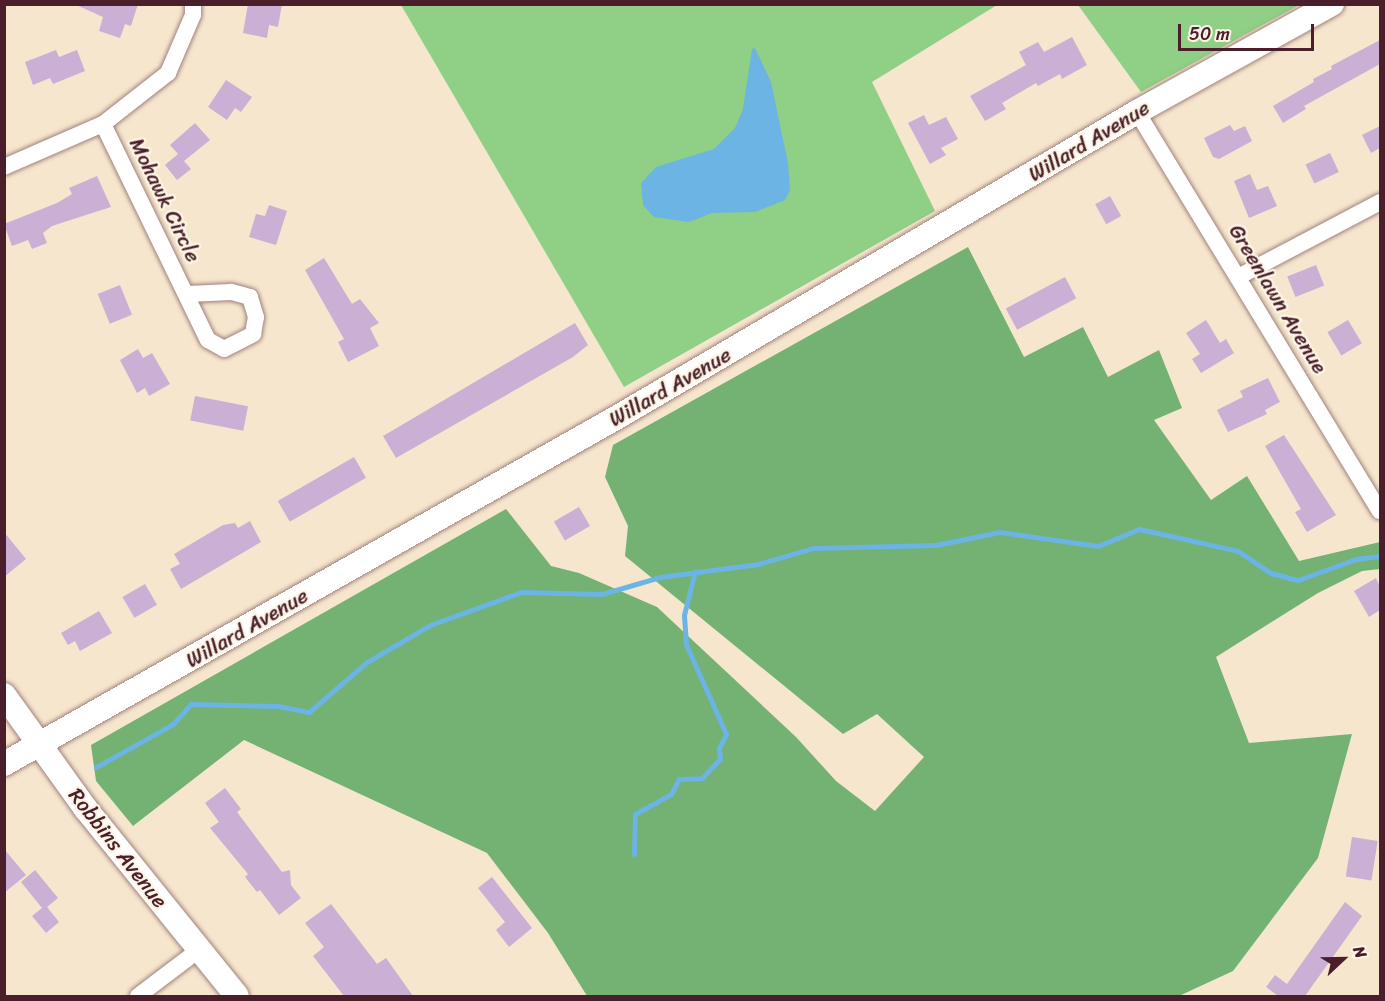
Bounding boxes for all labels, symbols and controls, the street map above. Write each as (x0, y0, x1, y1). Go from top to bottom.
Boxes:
scale bar (1181, 12, 1318, 50)
text: 50 m (1189, 18, 1230, 50)
street label: Willard Avenue (1024, 95, 1154, 187)
street label: Mohawk Circle (124, 134, 206, 266)
street label: Greenlawn Avenue (1224, 220, 1332, 378)
street label: Willard Avenue (605, 342, 735, 432)
street label: Willard Avenue (182, 583, 312, 673)
street label: Robbins Avenue (63, 783, 173, 913)
north arrow (1313, 929, 1373, 989)
text: N (1345, 941, 1376, 963)

